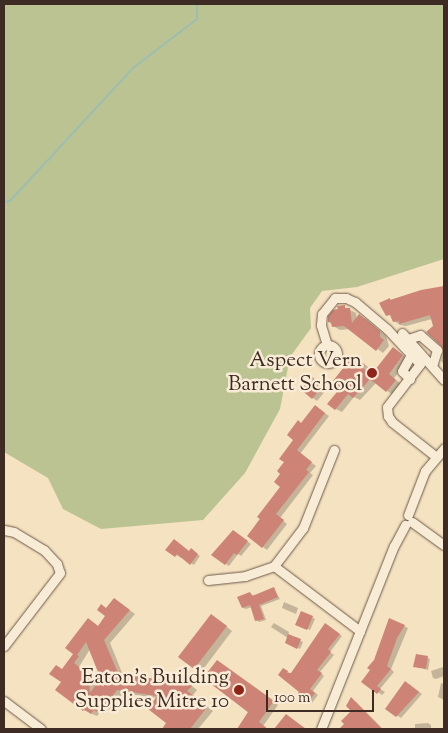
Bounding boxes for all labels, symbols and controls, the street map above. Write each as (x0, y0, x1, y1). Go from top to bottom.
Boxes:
place label: Aspect Vern Barnett School (228, 348, 362, 398)
marker: Aspect Vern Barnett School (366, 367, 378, 379)
place label: Eaton's Building Supplies Mitre 10 (75, 665, 229, 715)
scale bar (268, 680, 376, 712)
marker: Eaton's Building Supplies Mitre 10 (233, 684, 245, 696)
text: 100 m (274, 688, 310, 709)

